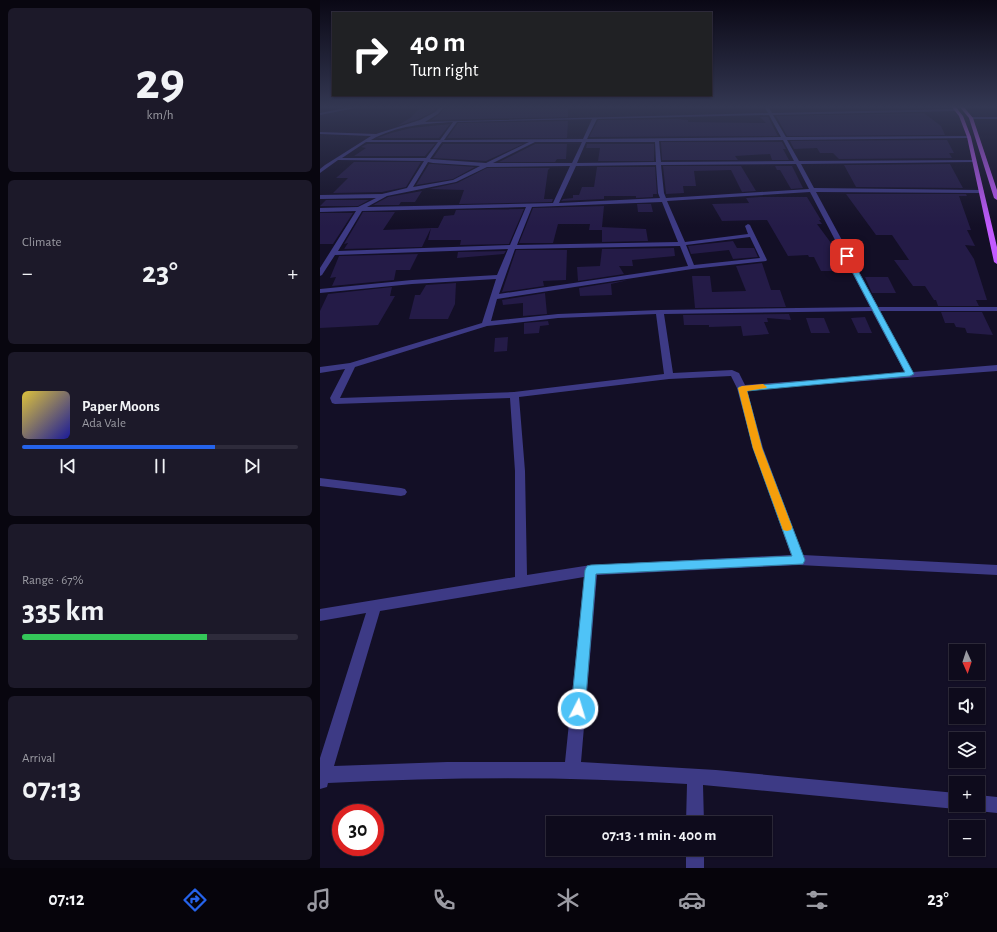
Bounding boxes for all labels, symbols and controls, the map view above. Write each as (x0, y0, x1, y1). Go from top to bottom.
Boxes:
icon: right (344, 28, 396, 80)
text: 40 m (410, 29, 466, 57)
text: 29 (135, 56, 185, 108)
text: Turn right (410, 62, 479, 80)
text: km/h (147, 109, 173, 122)
text: Climate (22, 236, 61, 249)
pin (830, 239, 864, 273)
icon: arrive (836, 245, 858, 267)
text: 23° (142, 258, 178, 288)
text: − (22, 262, 33, 284)
text: + (287, 262, 298, 284)
text: Paper Moons (82, 399, 160, 414)
text: Ada Vale (82, 417, 126, 430)
icon: previous (57, 455, 79, 477)
icon: pause (149, 455, 171, 477)
icon: next (241, 455, 263, 477)
text: Range · 67% (22, 574, 83, 587)
text: 335 km (22, 596, 104, 626)
north arrow (949, 644, 985, 680)
map controls (949, 644, 985, 856)
position arrow (557, 688, 599, 730)
button: sound (949, 688, 985, 724)
button: layers (949, 732, 985, 768)
text: Arrival (22, 752, 55, 765)
text: 07:13 (22, 774, 81, 804)
button: + (949, 776, 985, 812)
speed limit sign: 30 (332, 804, 384, 856)
button: − (949, 820, 985, 856)
text: 07:13 · 1 min · 400 m (602, 828, 716, 843)
icon: directions (181, 886, 209, 914)
icon: music (305, 886, 333, 914)
icon: phone (430, 886, 458, 914)
icon: climate (554, 886, 582, 914)
icon: car (678, 886, 706, 914)
icon: filters (803, 886, 831, 914)
text: 07:12 (48, 891, 84, 909)
text: 23° (927, 891, 949, 909)

